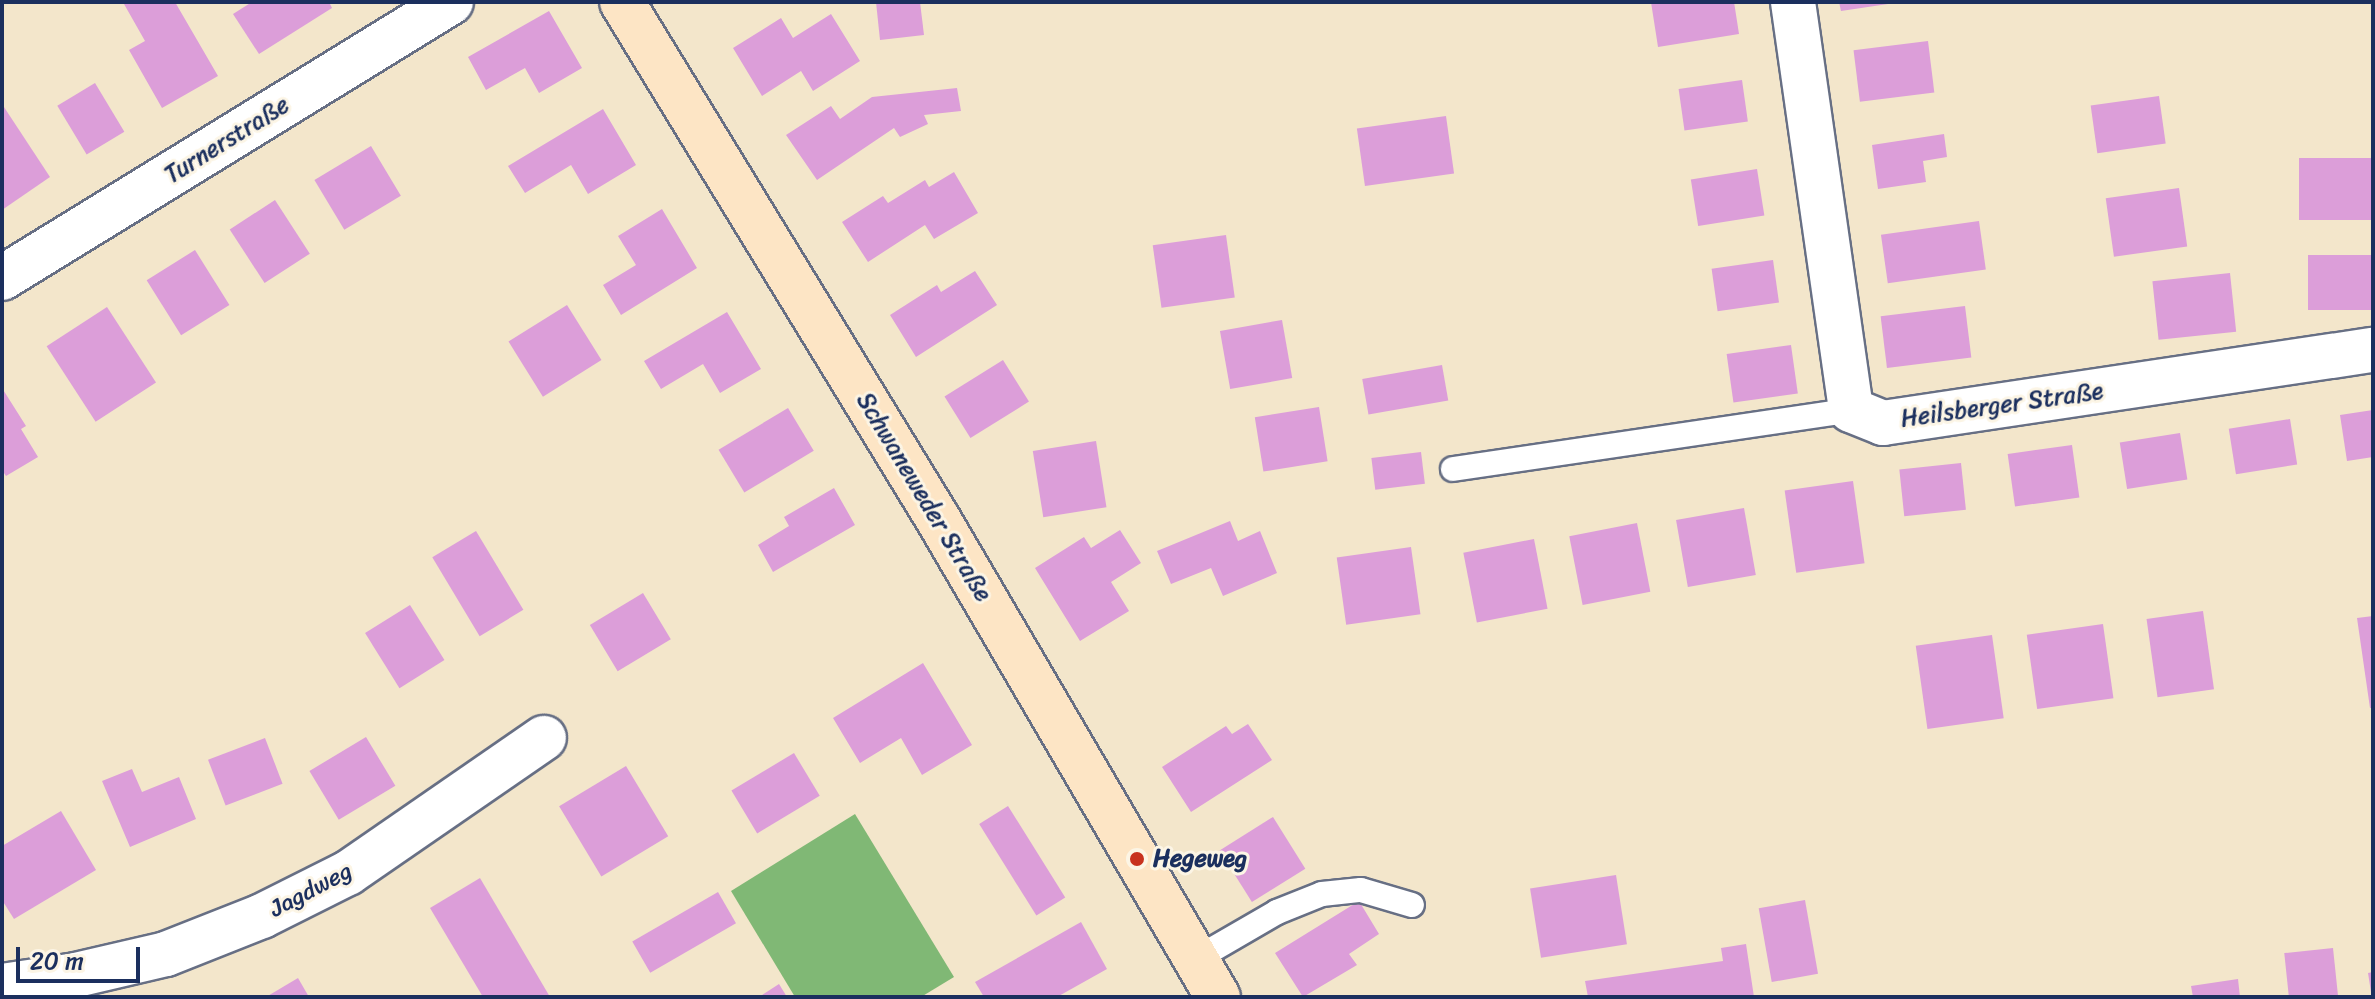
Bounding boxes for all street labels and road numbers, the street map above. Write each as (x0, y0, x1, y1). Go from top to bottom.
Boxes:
street label: Turnerstraße (159, 90, 295, 190)
street label: Heilsberger Straße (1899, 376, 2105, 434)
street label: Schwaneweder Straße (850, 387, 998, 607)
street label: Jagdweg (265, 856, 357, 924)

